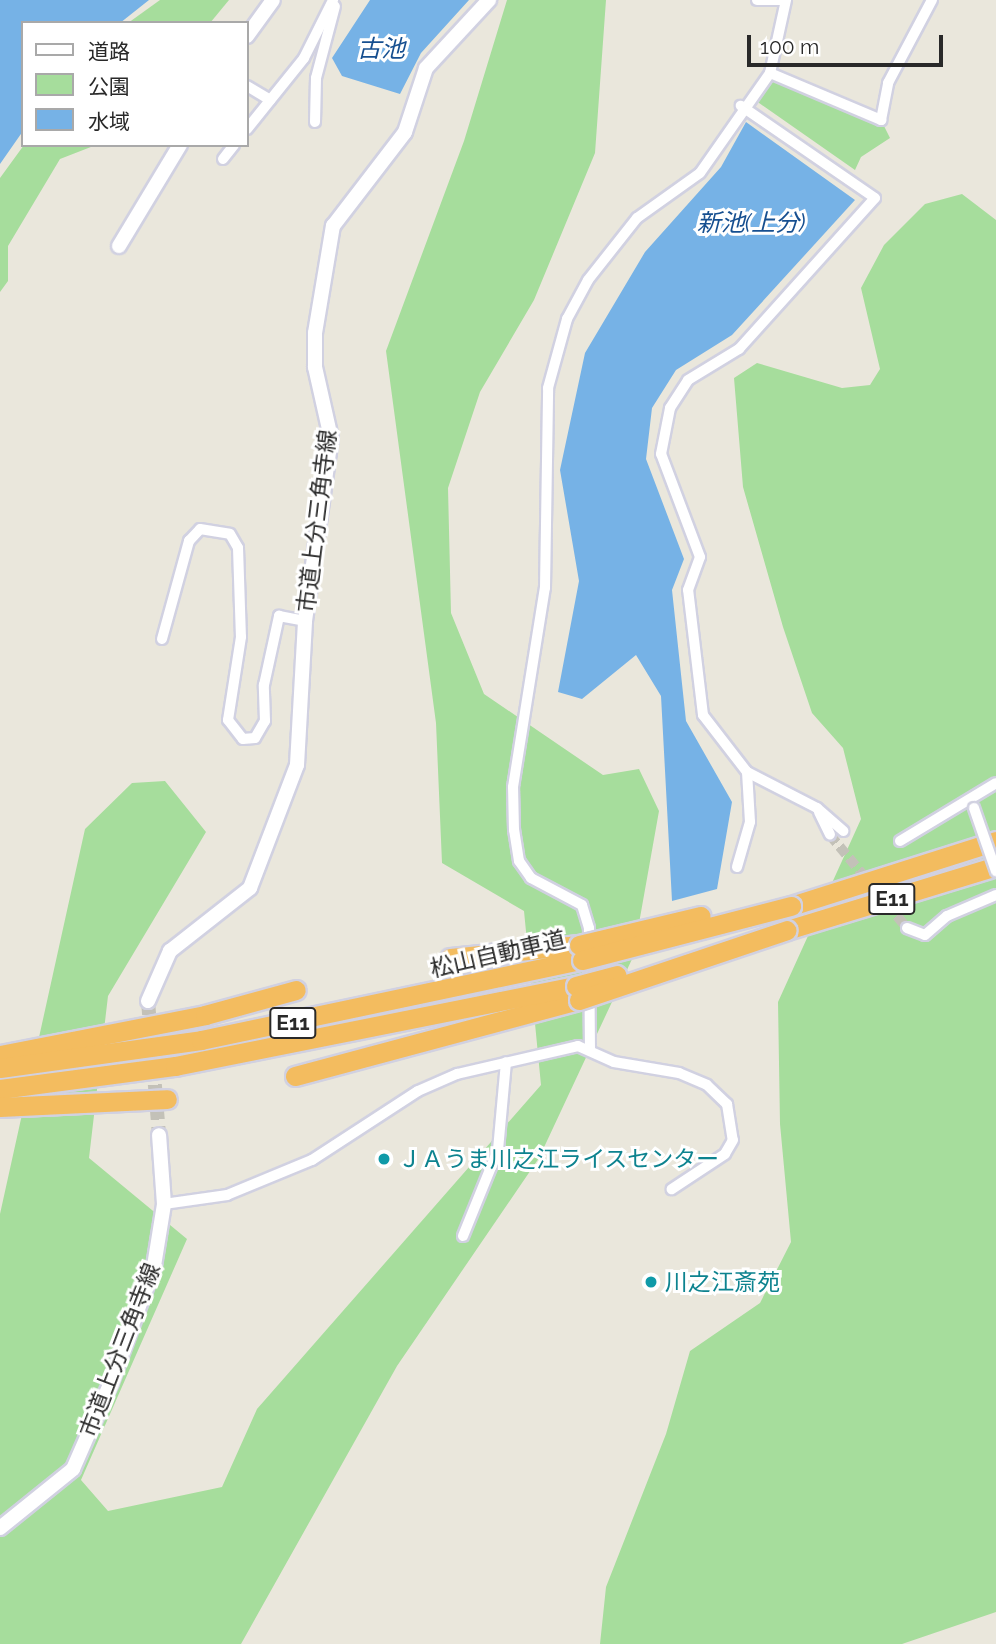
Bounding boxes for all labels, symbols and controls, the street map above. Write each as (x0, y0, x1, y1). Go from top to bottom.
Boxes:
legend (21, 21, 248, 147)
scale bar (751, 21, 947, 65)
text: 100 m (760, 34, 819, 59)
water label: 古池 (357, 35, 405, 63)
text: 道路 (88, 39, 130, 64)
text: 公園 (88, 74, 130, 99)
text: 水域 (88, 109, 130, 134)
water label: 新池(上分) (697, 209, 805, 237)
street label: 市道上分三角寺線 (292, 428, 342, 614)
road number: E11 (868, 881, 917, 916)
street label: 松山自動車道 (428, 925, 568, 983)
road number: E11 (268, 1006, 318, 1040)
place label: ＪＡうま川之江ライスセンター (398, 1145, 720, 1173)
marker: ＪＡうま川之江ライスセンター (376, 1151, 392, 1167)
street label: 市道上分三角寺線 (74, 1259, 166, 1441)
place label: 川之江斎苑 (665, 1268, 780, 1296)
marker: 川之江斎苑 (643, 1274, 659, 1290)

